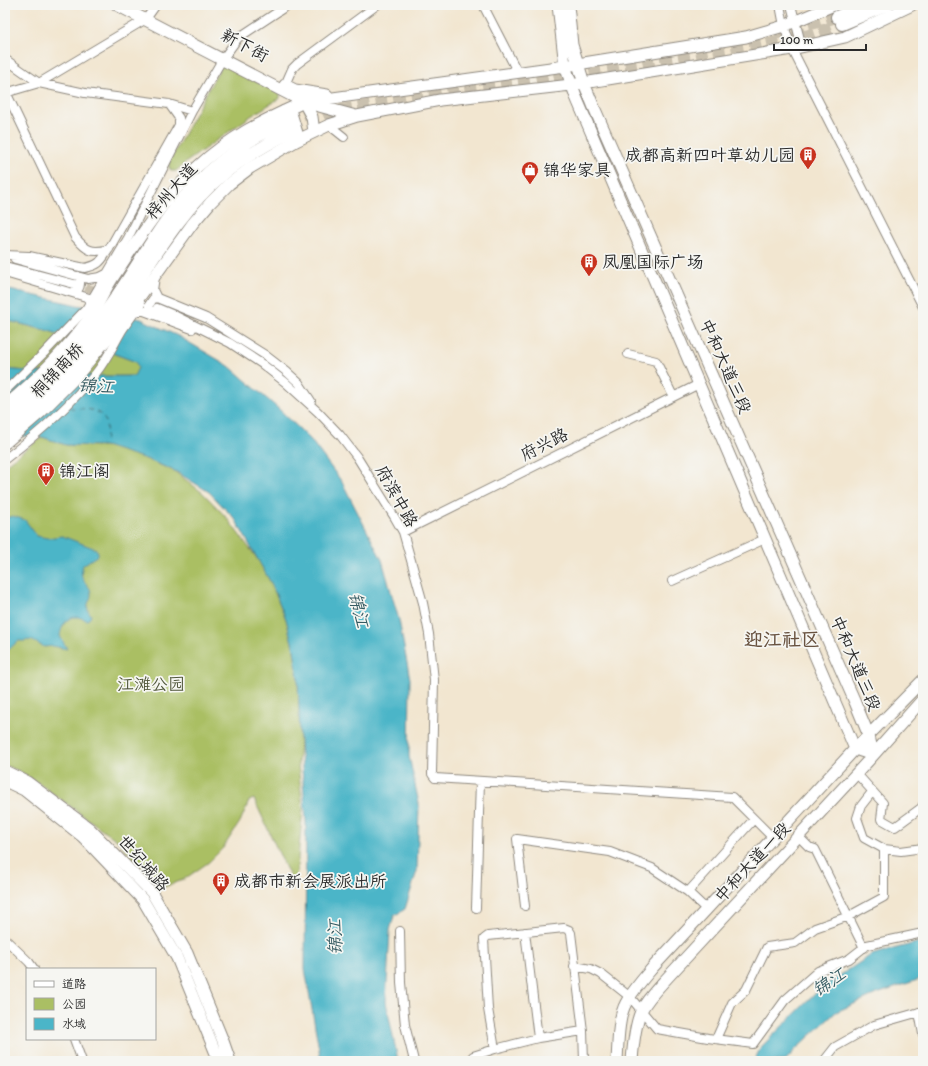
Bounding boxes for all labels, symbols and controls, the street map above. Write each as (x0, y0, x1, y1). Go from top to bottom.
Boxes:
street label: 新下街 (218, 24, 272, 66)
scale bar (774, 26, 866, 52)
text: 100 m (780, 33, 813, 47)
place label: 成都高新四叶草幼儿园 (625, 145, 795, 165)
building icon: 成都高新四叶草幼儿园 (798, 145, 818, 170)
street label: 梓州大道 (141, 159, 201, 223)
shop icon: 锦华家具 (520, 160, 540, 185)
place label: 锦华家具 (543, 160, 611, 180)
building icon: 凤凰国际广场 (579, 252, 599, 277)
place label: 凤凰国际广场 (602, 252, 704, 272)
street label: 中和大道三段 (696, 315, 756, 417)
street label: 桐锦南桥 (26, 338, 88, 402)
water label: 锦江 (77, 374, 116, 398)
street label: 府兴路 (517, 424, 571, 464)
building icon: 锦江阁 (36, 461, 56, 486)
place label: 锦江阁 (59, 461, 110, 481)
street label: 府滨中路 (372, 461, 422, 531)
water label: 锦江 (344, 590, 374, 631)
street label: 中和大道三段 (827, 612, 885, 714)
district label: 迎江社区 (744, 628, 820, 651)
park label: 江滩公园 (117, 674, 185, 694)
street label: 中和大道一段 (710, 818, 794, 906)
street label: 世纪城路 (114, 831, 174, 895)
building icon: 成都市新会展派出所 (211, 871, 231, 896)
place label: 成都市新会展派出所 (234, 871, 387, 891)
water label: 锦江 (324, 918, 346, 955)
water label: 锦江 (808, 962, 851, 1001)
legend (26, 968, 156, 1040)
text: 道路 (62, 977, 86, 991)
text: 公园 (62, 997, 86, 1011)
text: 水域 (62, 1017, 86, 1031)

